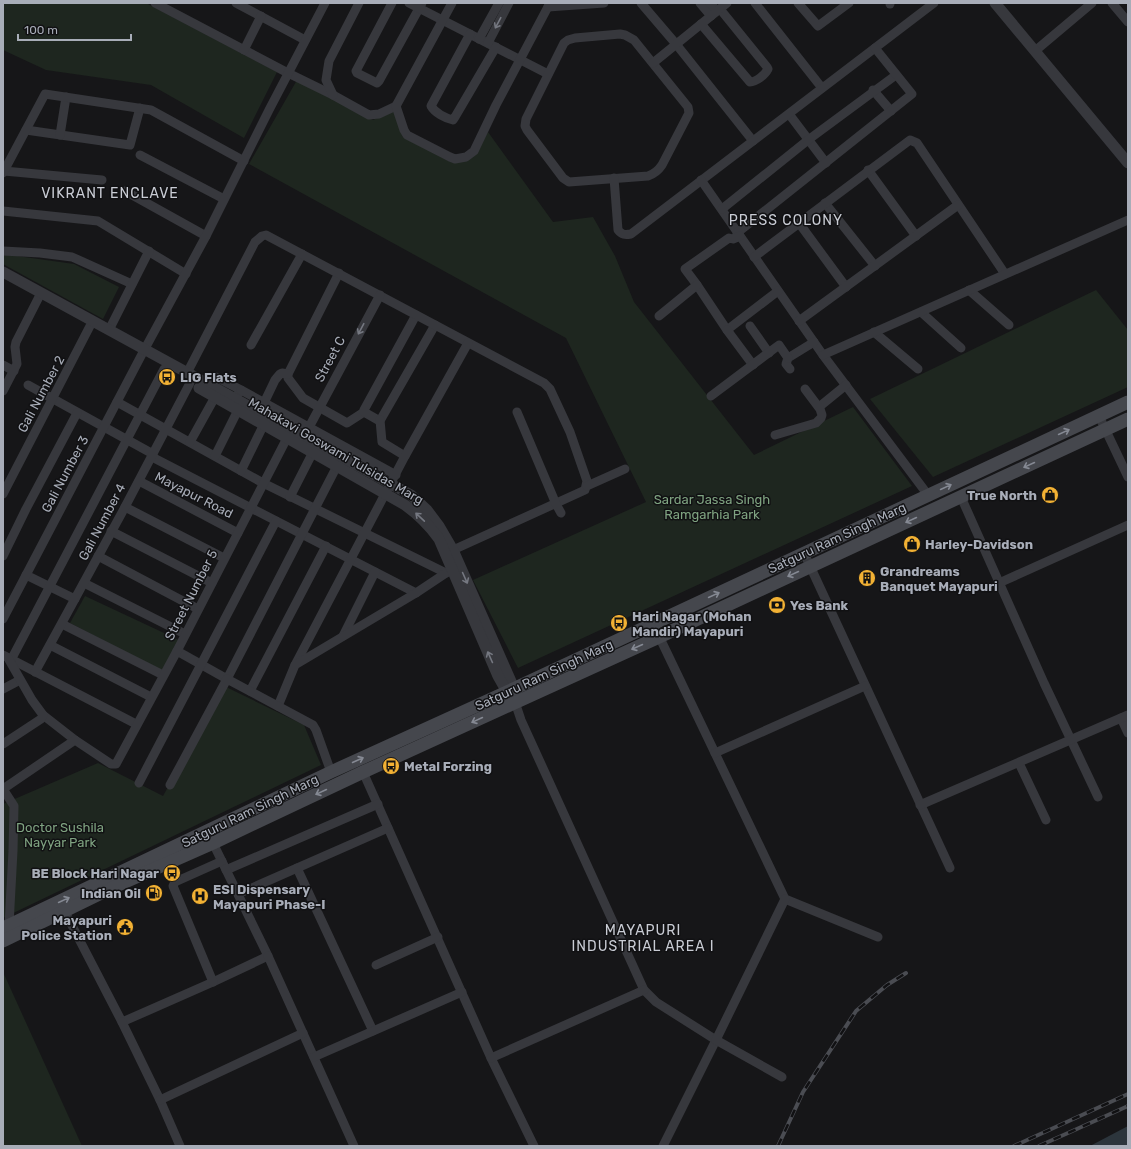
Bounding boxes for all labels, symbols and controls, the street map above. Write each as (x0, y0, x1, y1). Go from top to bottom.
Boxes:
scale bar (18, 16, 131, 42)
one-way arrow (494, 17, 502, 29)
text: 100 m (24, 23, 58, 37)
district label: VIKRANT ENCLAVE (41, 185, 179, 202)
district label: PRESS COLONY (729, 212, 843, 229)
one-way arrow (357, 323, 365, 335)
street label: Street C (312, 333, 348, 384)
street label: Gali Number 2 (15, 353, 67, 435)
bus stop icon: LIG Flats (157, 367, 177, 387)
place label: LIG Flats (180, 370, 237, 385)
street label: Mahakavi Goswami Tulsidas Marg (245, 395, 426, 508)
one-way arrow (1058, 428, 1070, 435)
street label: Gali Number 3 (39, 433, 92, 515)
one-way arrow (1024, 462, 1036, 469)
street label: Mayapur Road (152, 469, 236, 521)
street label: Gali Number 4 (75, 481, 129, 563)
one-way arrow (940, 483, 952, 490)
shop icon: True North (1040, 485, 1060, 505)
place label: True North (967, 488, 1037, 503)
park label: Sardar Jassa Singh Ramgarhia Park (654, 492, 770, 523)
street label: Satguru Ram Singh Marg (766, 499, 909, 577)
one-way arrow (415, 512, 425, 521)
one-way arrow (905, 517, 917, 524)
shop icon: Harley-Davidson (902, 534, 922, 554)
place label: Harley-Davidson (925, 537, 1033, 552)
street label: Street Number 5 (162, 547, 220, 643)
place label: Grandreams Banquet Mayapuri (880, 564, 998, 594)
building icon: Grandreams Banquet Mayapuri (857, 568, 877, 588)
one-way arrow (462, 571, 469, 583)
one-way arrow (787, 571, 799, 578)
one-way arrow (708, 591, 720, 598)
bank icon: Yes Bank (767, 595, 787, 615)
place label: Yes Bank (790, 598, 849, 613)
place label: Hari Nagar (Mohan Mandir) Mayapuri (632, 609, 752, 639)
bus stop icon: Hari Nagar (Mohan Mandir) Mayapuri (609, 613, 629, 633)
street label: Satguru Ram Singh Marg (473, 636, 616, 714)
one-way arrow (631, 644, 643, 651)
one-way arrow (486, 652, 493, 664)
one-way arrow (471, 717, 483, 724)
one-way arrow (352, 756, 364, 763)
bus stop icon: Metal Forzing (381, 756, 401, 776)
place label: Metal Forzing (404, 759, 492, 774)
street label: Satguru Ram Singh Marg (179, 771, 321, 852)
one-way arrow (315, 789, 327, 796)
park label: Doctor Sushila Nayyar Park (16, 820, 104, 850)
bus stop icon: BE Block Hari Nagar (162, 863, 182, 883)
place label: BE Block Hari Nagar (31, 866, 159, 881)
place label: ESI Dispensary Mayapuri Phase-I (213, 882, 325, 912)
fuel station icon: Indian Oil (144, 883, 164, 903)
place label: Indian Oil (81, 886, 141, 901)
hospital icon: ESI Dispensary Mayapuri Phase-I (190, 886, 210, 906)
one-way arrow (57, 896, 69, 903)
place label: Mayapuri Police Station (21, 913, 112, 943)
public building icon: Mayapuri Police Station (115, 917, 135, 937)
district label: MAYAPURI INDUSTRIAL AREA I (572, 922, 714, 955)

